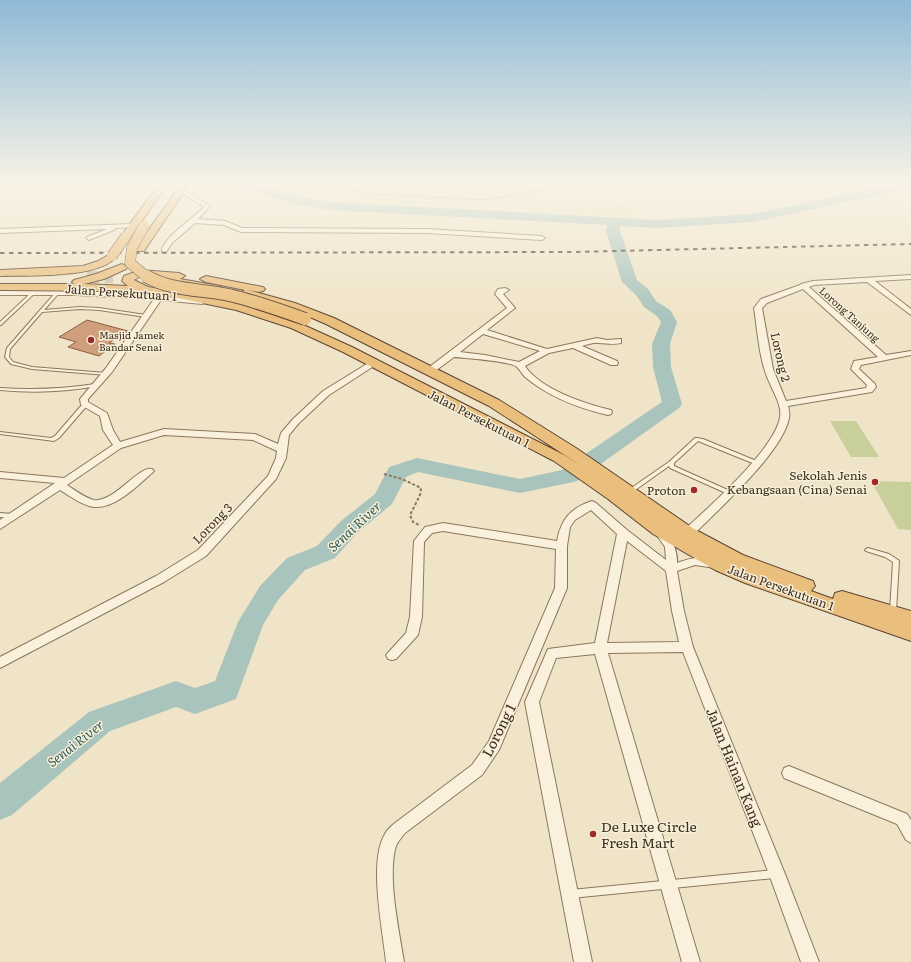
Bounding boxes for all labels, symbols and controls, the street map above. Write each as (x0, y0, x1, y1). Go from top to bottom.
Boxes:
street label: Jalan Persekutuan 1 (64, 279, 178, 305)
street label: Lorong Tanjung (816, 283, 884, 346)
place label: Masjid Jamek Bandar Senai (99, 327, 165, 354)
street label: Lorong 2 (767, 331, 795, 383)
marker: Masjid Jamek Bandar Senai (86, 335, 96, 345)
street label: Jalan Persekutuan 1 (425, 385, 533, 452)
place label: Sekolah Jenis Kebangsaan (Cina) Senai (727, 466, 868, 498)
marker: Sekolah Jenis Kebangsaan (Cina) Senai (870, 477, 880, 487)
place label: Proton (647, 481, 686, 499)
marker: Proton (689, 485, 699, 495)
water label: Senai River (323, 496, 385, 556)
street label: Lorong 3 (188, 499, 236, 547)
street label: Jalan Persekutuan 1 (725, 559, 837, 615)
street label: Lorong 1 (476, 700, 520, 760)
street label: Jalan Hainan Kang (702, 705, 768, 830)
water label: Senai River (43, 715, 107, 771)
place label: De Luxe Circle Fresh Mart (601, 816, 697, 852)
marker: De Luxe Circle Fresh Mart (588, 829, 598, 839)

